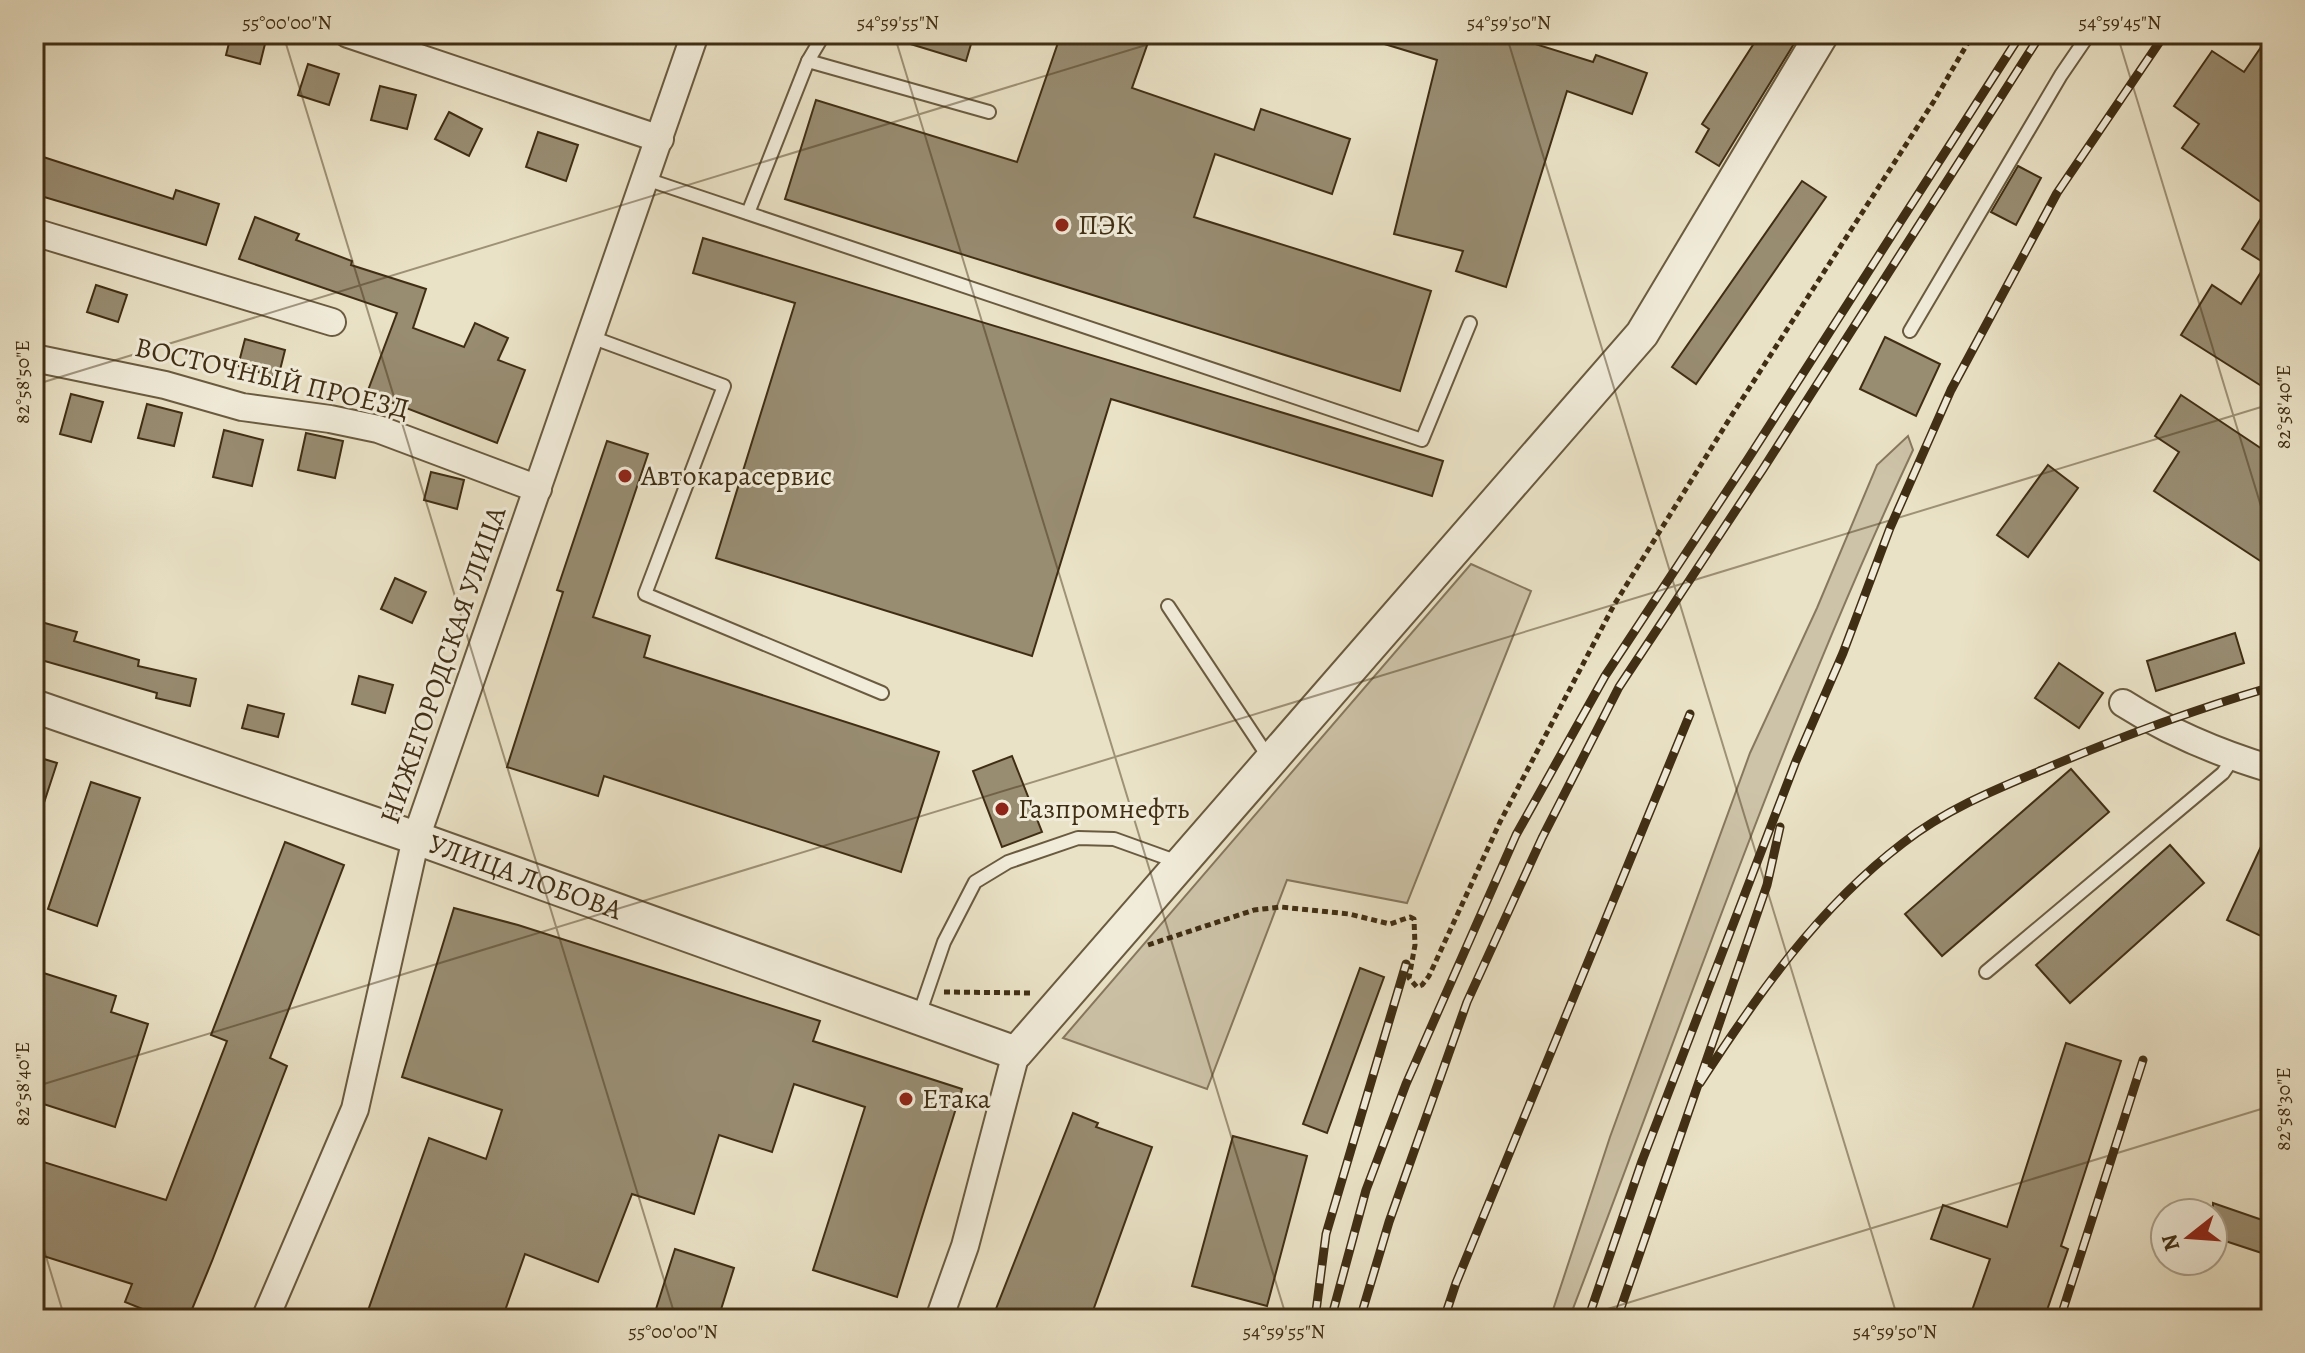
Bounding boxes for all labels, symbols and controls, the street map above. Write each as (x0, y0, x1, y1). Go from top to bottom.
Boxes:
text: 55°00'00"N (242, 9, 332, 36)
text: 54°59'55"N (857, 9, 939, 36)
text: 54°59'50"N (1467, 9, 1551, 36)
text: 54°59'45"N (2079, 9, 2161, 36)
place label: ПЭК (1078, 206, 1133, 244)
marker: ПЭК (1053, 216, 1071, 234)
street label: ВОСТОЧНЫЙ ПРОЕЗД (131, 328, 413, 428)
text: 82°58'50"E (9, 340, 36, 424)
text: 82°58'40"E (2270, 365, 2297, 449)
place label: Автокарасервис (640, 457, 832, 495)
marker: Автокарасервис (616, 467, 634, 485)
street label: НИЖЕГОРОДСКАЯ УЛИЦА (371, 501, 515, 829)
place label: Газпромнефть (1018, 790, 1189, 828)
marker: Газпромнефть (993, 800, 1011, 818)
street label: УЛИЦА ЛОБОВА (423, 825, 628, 929)
text: 82°58'40"E (9, 1042, 36, 1126)
text: 82°58'30"E (2270, 1067, 2297, 1151)
place label: Етака (922, 1080, 991, 1118)
marker: Етака (897, 1090, 915, 1108)
north arrow (2149, 1197, 2229, 1277)
text: N (2154, 1231, 2188, 1255)
text: 55°00'00"N (628, 1318, 718, 1345)
text: 54°59'55"N (1243, 1318, 1325, 1345)
text: 54°59'50"N (1853, 1318, 1937, 1345)

